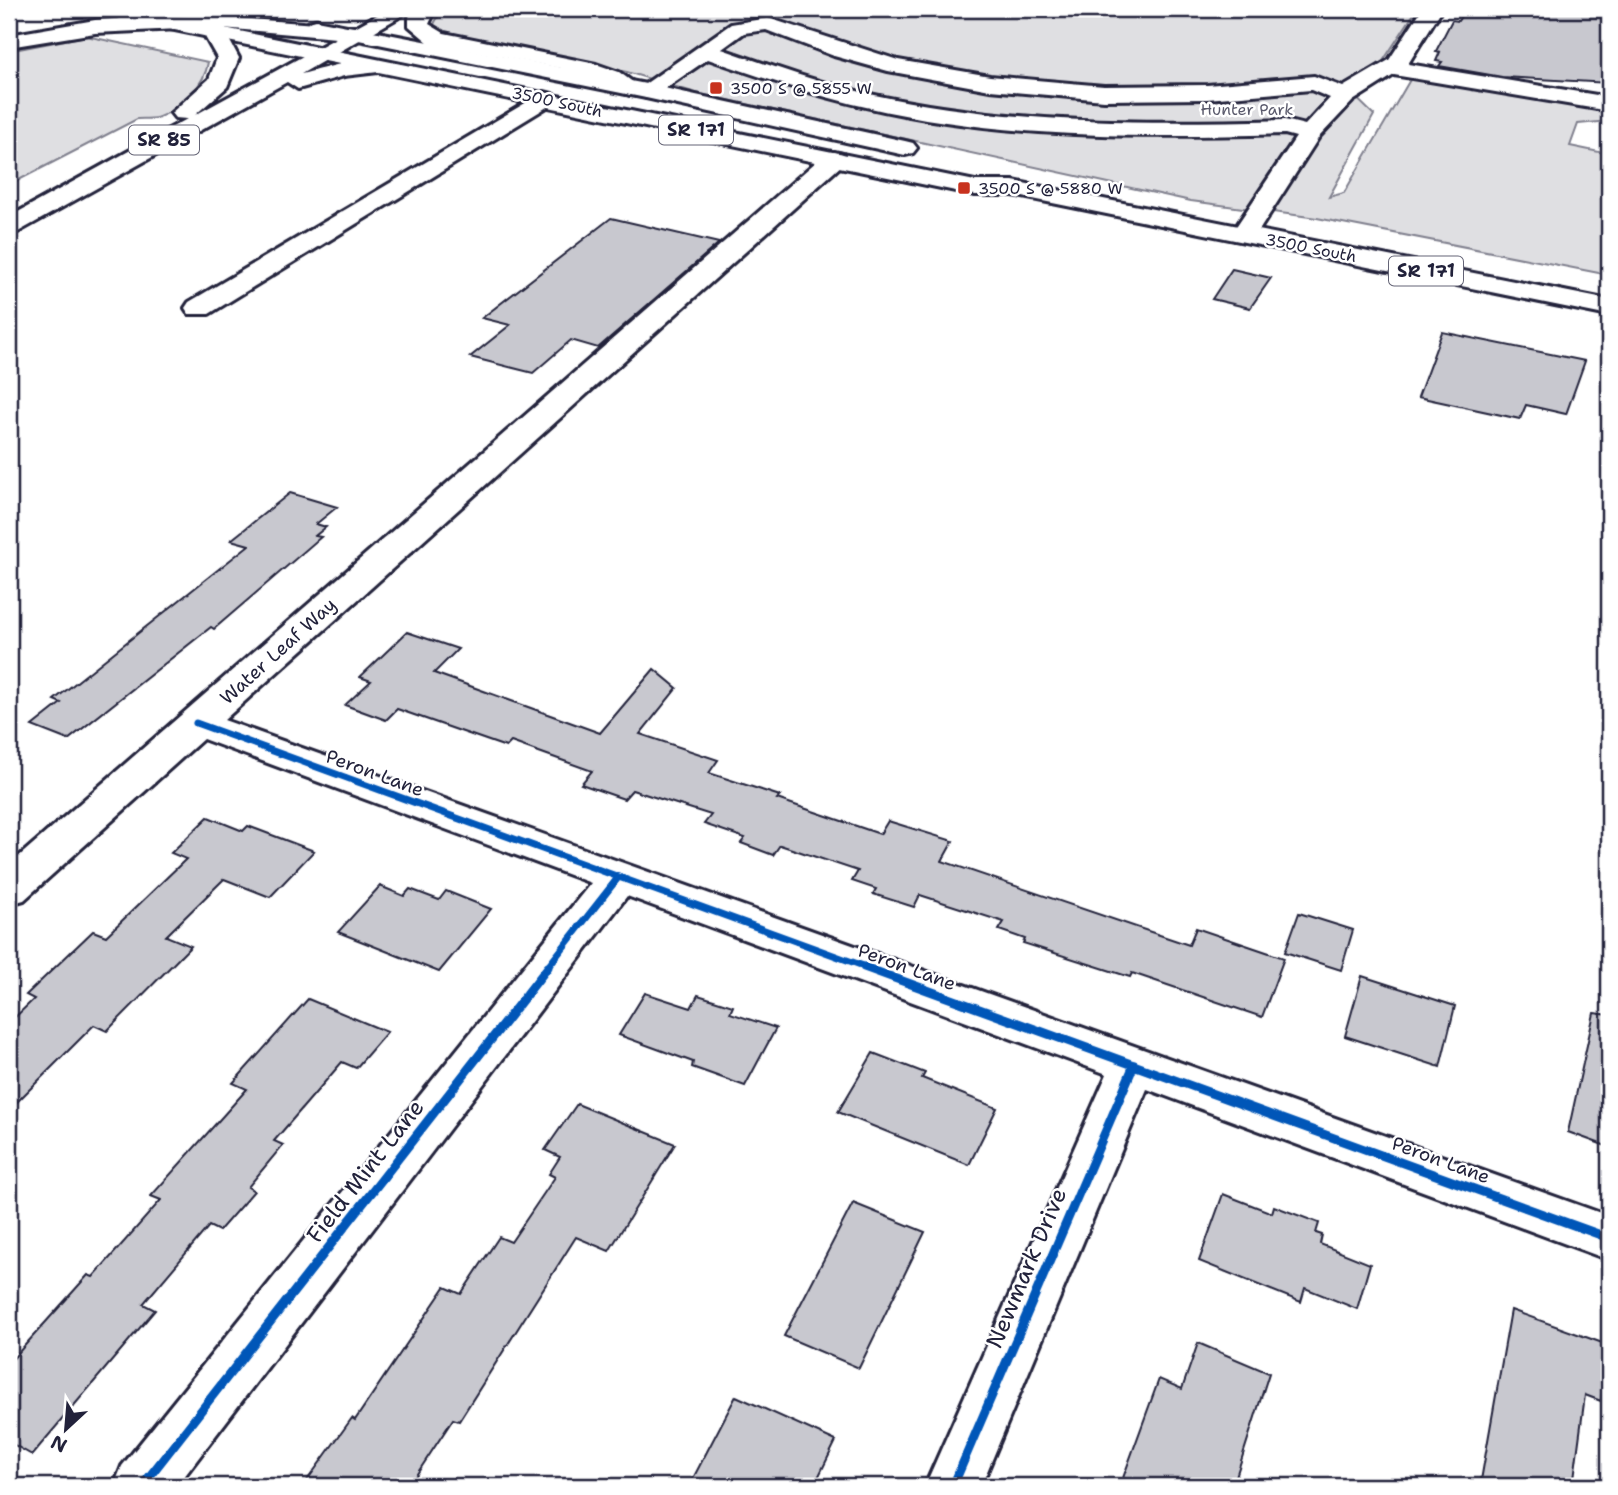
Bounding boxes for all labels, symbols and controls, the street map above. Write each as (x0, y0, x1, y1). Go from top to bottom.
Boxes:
place label: 3500 S @ 5855 W (730, 78, 872, 99)
marker: 3500 S @ 5855 W (708, 80, 724, 96)
street label: 3500 South (510, 82, 604, 122)
park label: Hunter Park (1200, 99, 1294, 120)
road number: SR 171 (659, 116, 733, 145)
road number: SR 85 (129, 125, 199, 154)
place label: 3500 S @ 5880 W (978, 178, 1123, 199)
marker: 3500 S @ 5880 W (956, 180, 972, 196)
street label: 3500 South (1264, 229, 1358, 267)
road number: SR 171 (1389, 256, 1463, 286)
street label: Water Leaf Way (215, 592, 341, 710)
street label: Peron Lane (323, 744, 427, 802)
street label: Peron Lane (855, 938, 959, 996)
street label: Field Mint Lane (300, 1093, 430, 1249)
street label: Peron Lane (1389, 1131, 1493, 1189)
street label: Newmark Drive (979, 1183, 1073, 1353)
north arrow (32, 1394, 102, 1464)
text: N (47, 1429, 71, 1458)

